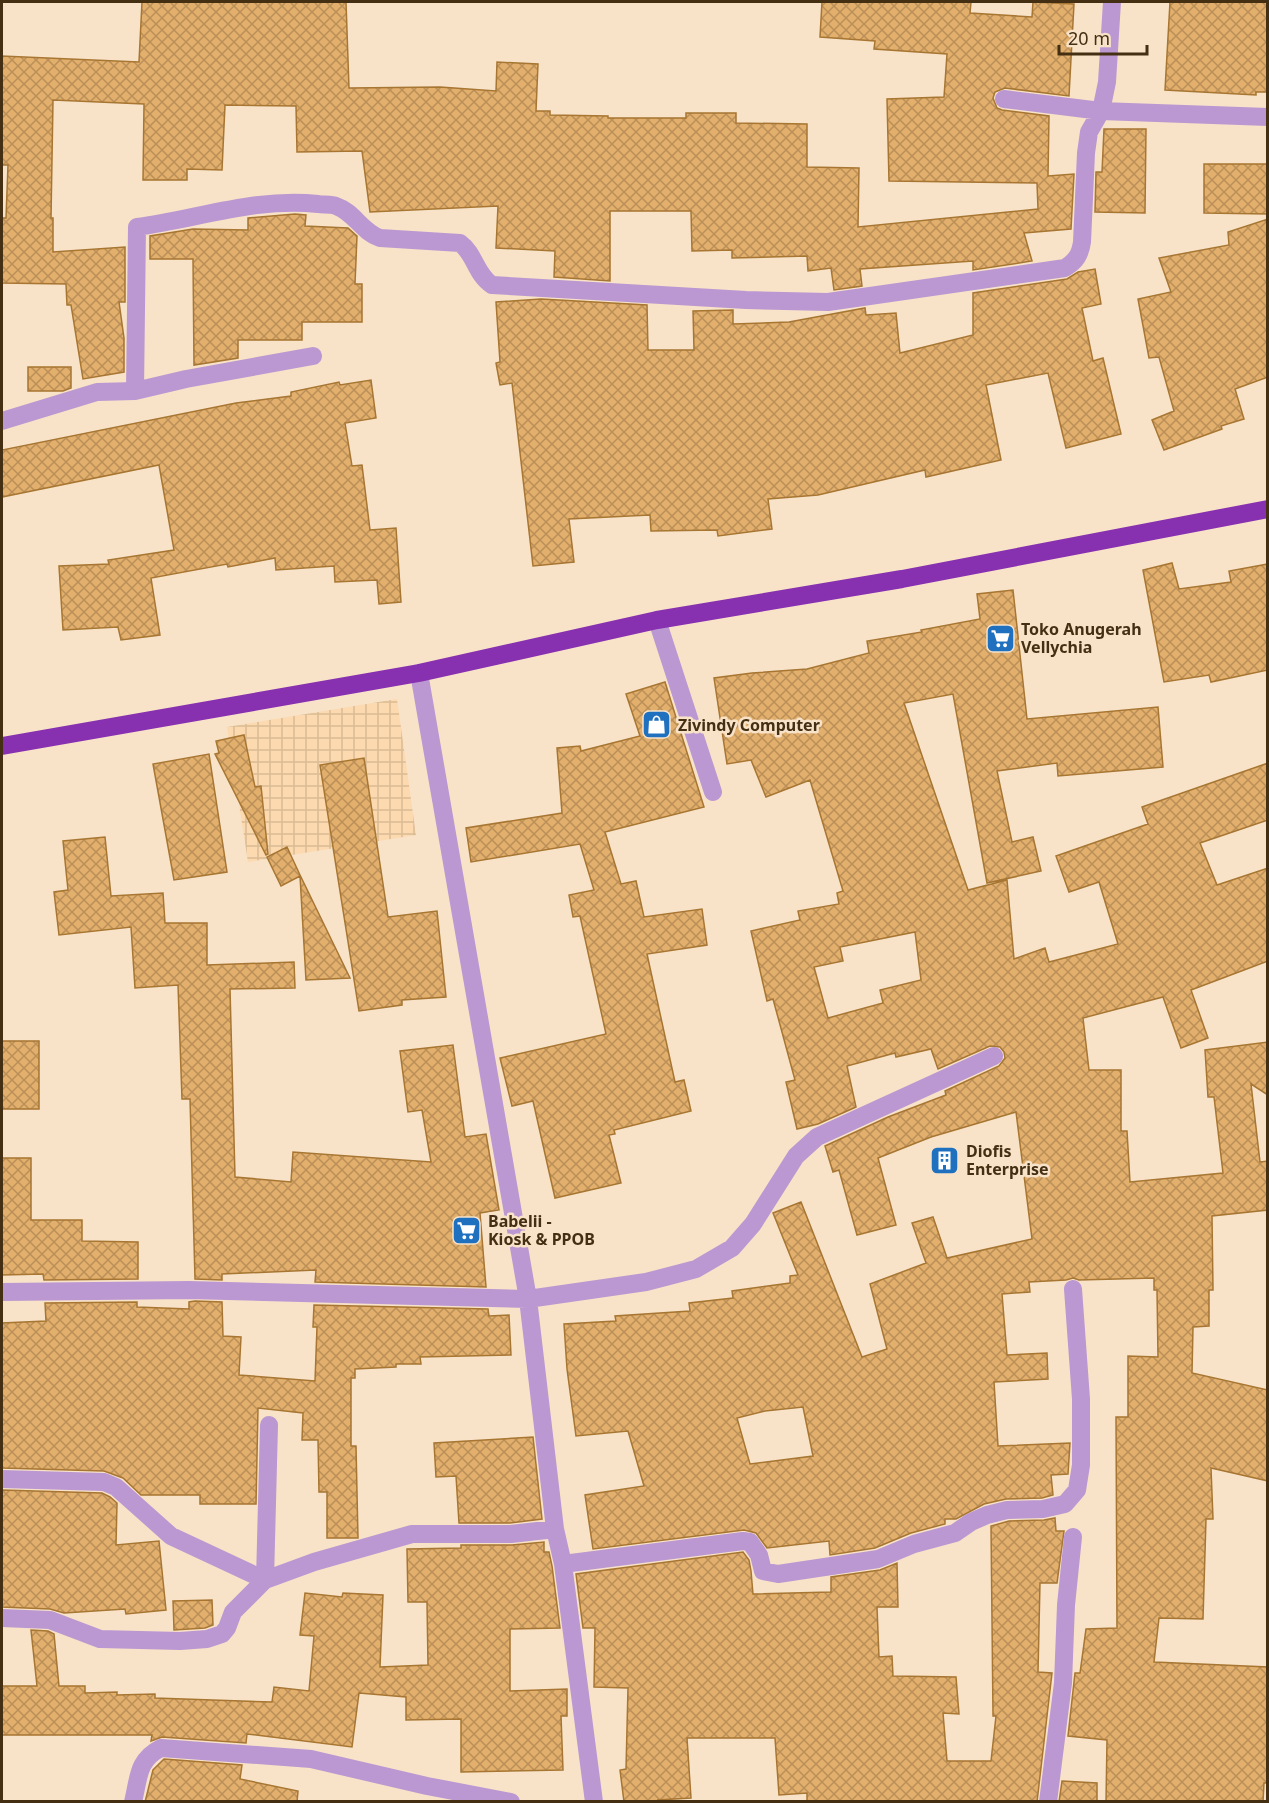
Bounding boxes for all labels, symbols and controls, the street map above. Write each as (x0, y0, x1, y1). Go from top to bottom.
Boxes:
scale bar (1059, 18, 1148, 56)
text: 20 m (1068, 26, 1110, 50)
place label: Toko Anugerah Vellychia (1021, 618, 1142, 658)
supermarket icon: Toko Anugerah Vellychia (984, 622, 1016, 654)
shop icon: Zivindy Computer (641, 709, 673, 741)
place label: Zivindy Computer (678, 714, 820, 736)
place label: Diofis Enterprise (966, 1140, 1049, 1180)
building icon: Diofis Enterprise (929, 1144, 961, 1176)
place label: Babelii - Kiosk & PPOB (488, 1210, 595, 1250)
supermarket icon: Babelii - Kiosk & PPOB (451, 1214, 483, 1246)

